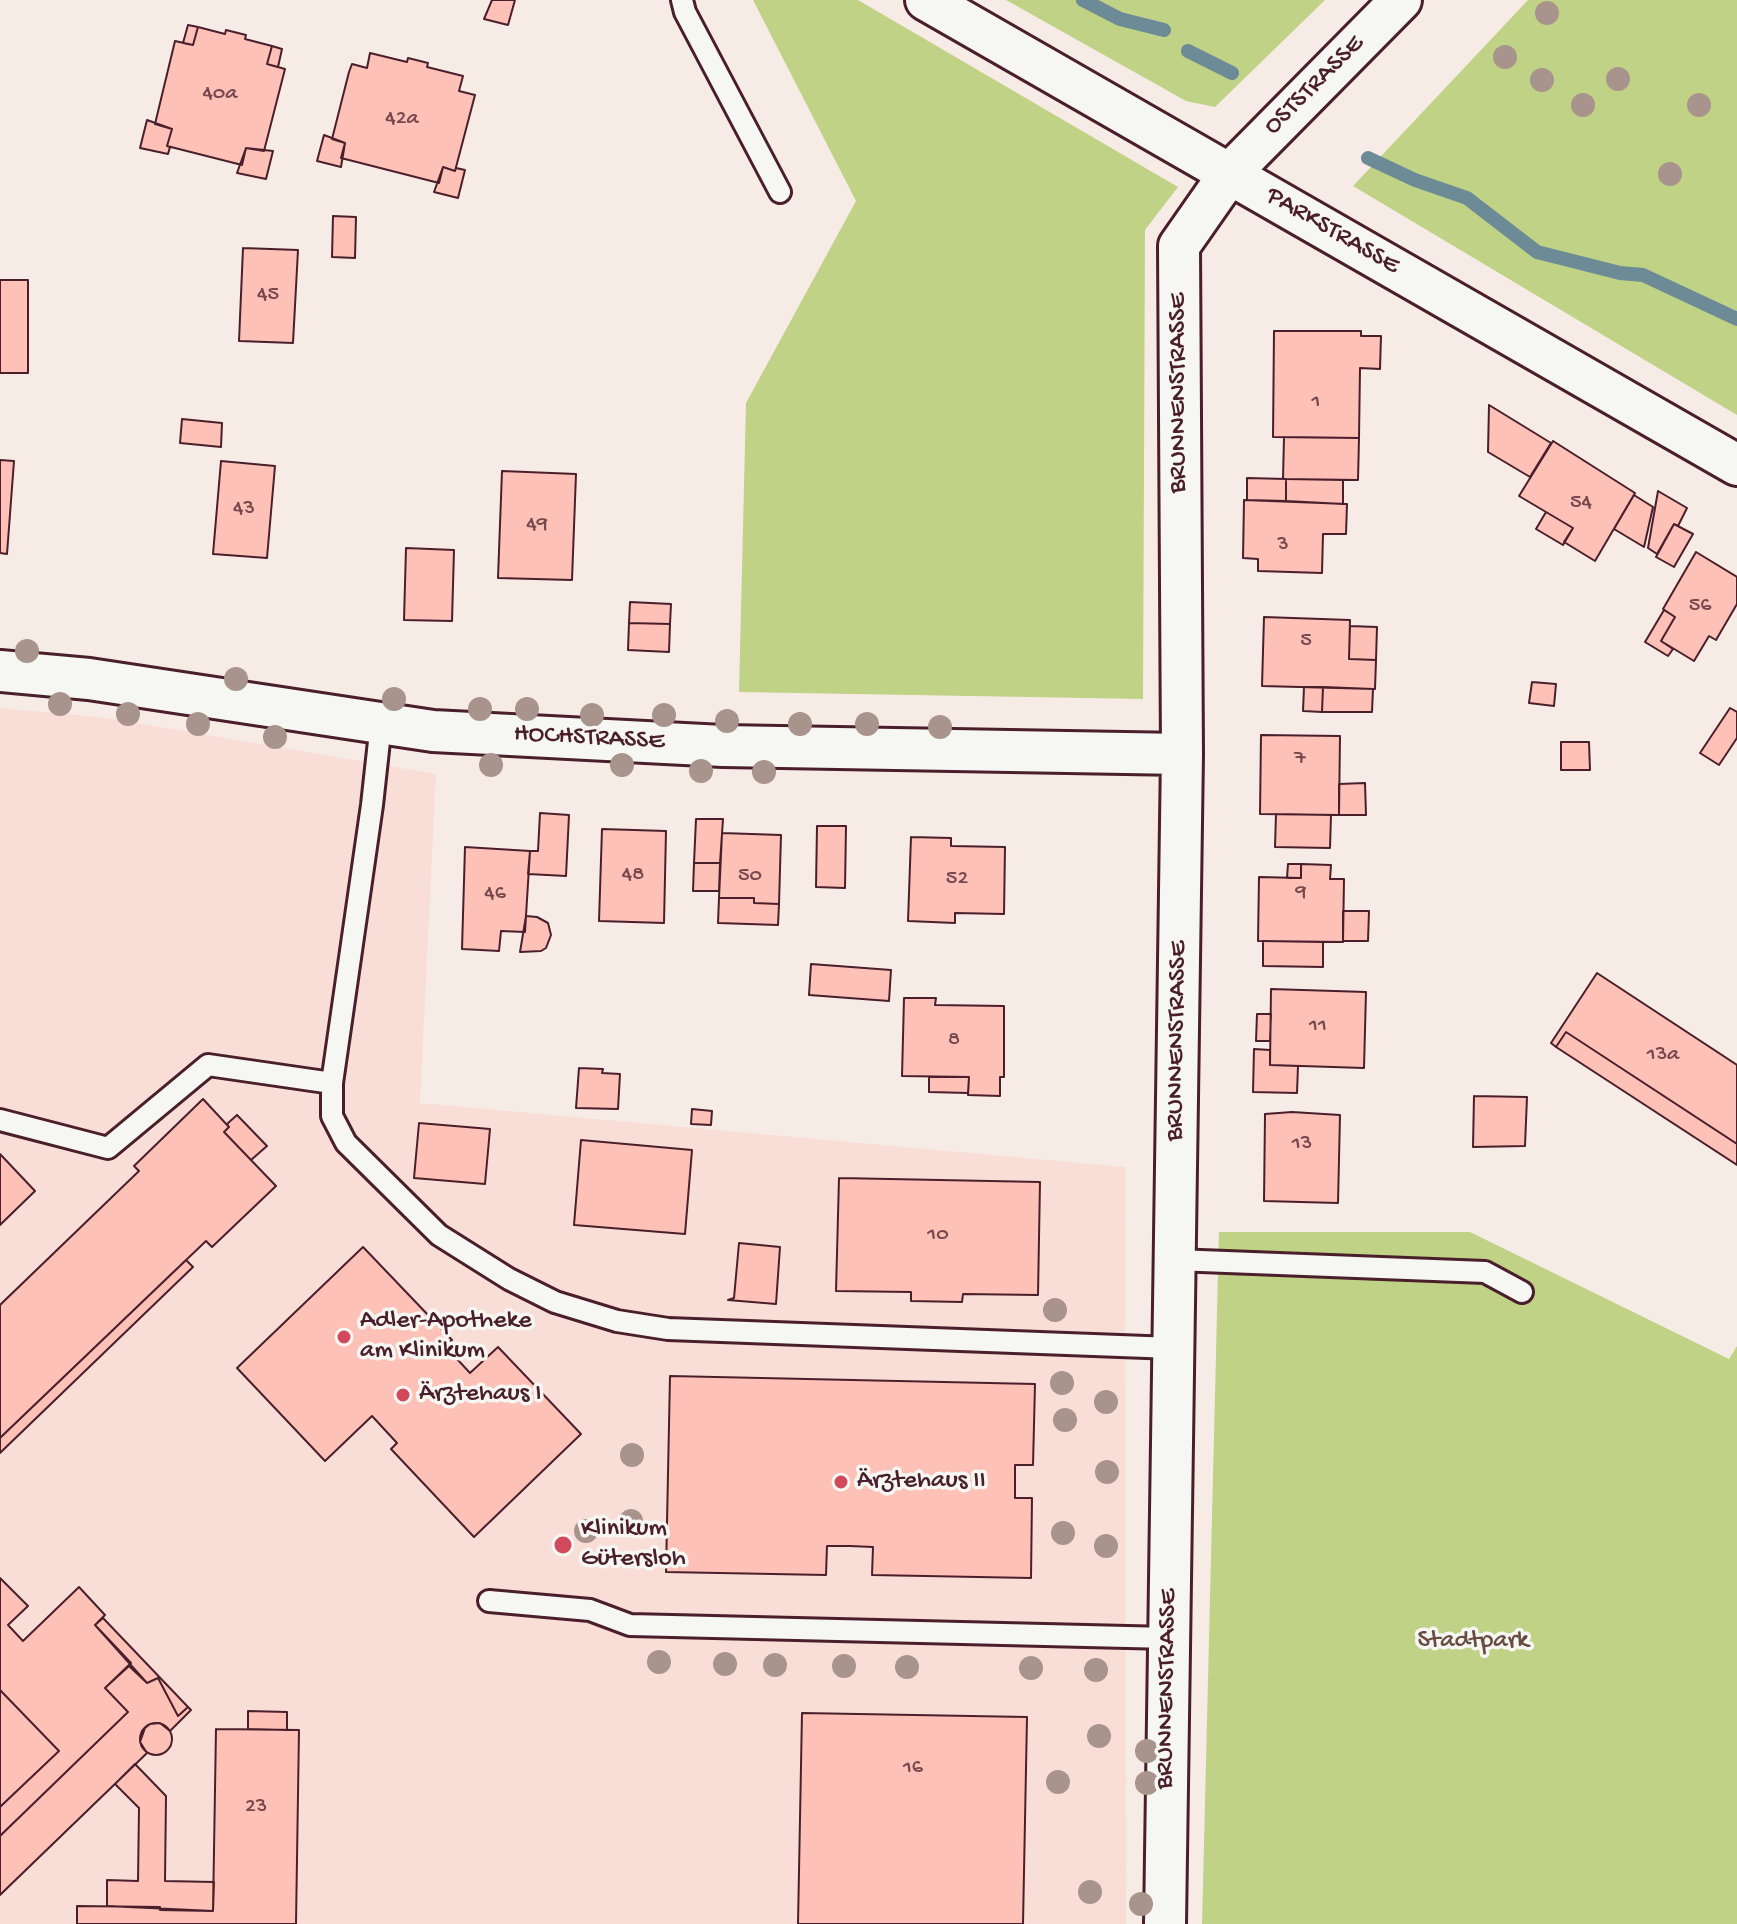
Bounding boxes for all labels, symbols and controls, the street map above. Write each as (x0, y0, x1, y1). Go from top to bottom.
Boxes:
street label: OSTSTRASSE (1258, 29, 1372, 143)
house number: 40a (202, 82, 238, 108)
house number: 42a (385, 107, 419, 133)
street label: PARKSTRASSE (1260, 181, 1404, 283)
house number: 45 (257, 283, 279, 309)
street label: BRUNNENSTRASSE (1164, 293, 1196, 493)
house number: 1 (1312, 390, 1320, 416)
house number: 54 (1570, 491, 1592, 517)
house number: 43 (233, 497, 255, 523)
house number: 49 (526, 513, 548, 539)
house number: 3 (1277, 533, 1289, 559)
house number: 56 (1689, 594, 1711, 620)
house number: 5 (1300, 629, 1312, 655)
street label: HOCHSTRASSE (513, 719, 665, 759)
house number: 7 (1294, 747, 1306, 773)
house number: 48 (622, 863, 644, 889)
house number: 50 (738, 864, 762, 890)
house number: 52 (946, 867, 968, 893)
house number: 9 (1295, 881, 1307, 907)
house number: 46 (484, 882, 506, 908)
street label: BRUNNENSTRASSE (1161, 941, 1195, 1141)
house number: 11 (1309, 1014, 1327, 1040)
house number: 8 (948, 1028, 960, 1054)
house number: 13a (1647, 1043, 1679, 1069)
house number: 13 (1292, 1132, 1312, 1158)
house number: 10 (927, 1223, 949, 1249)
place label: Adler-Apotheke am Klinikum (360, 1306, 532, 1368)
marker: Adler-Apotheke am Klinikum (335, 1328, 353, 1346)
place label: Ärztehaus I (419, 1379, 542, 1411)
marker: Ärztehaus I (394, 1386, 412, 1404)
place label: Ärztehaus II (857, 1466, 986, 1498)
marker: Ärztehaus II (832, 1473, 850, 1491)
place label: Klinikum Gütersloh (581, 1514, 686, 1576)
marker: Klinikum Gütersloh (552, 1534, 574, 1556)
street label: BRUNNENSTRASSE (1151, 1589, 1185, 1789)
park label: Stadtpark (1418, 1626, 1528, 1658)
house number: 16 (903, 1756, 923, 1782)
house number: 23 (245, 1795, 267, 1821)

